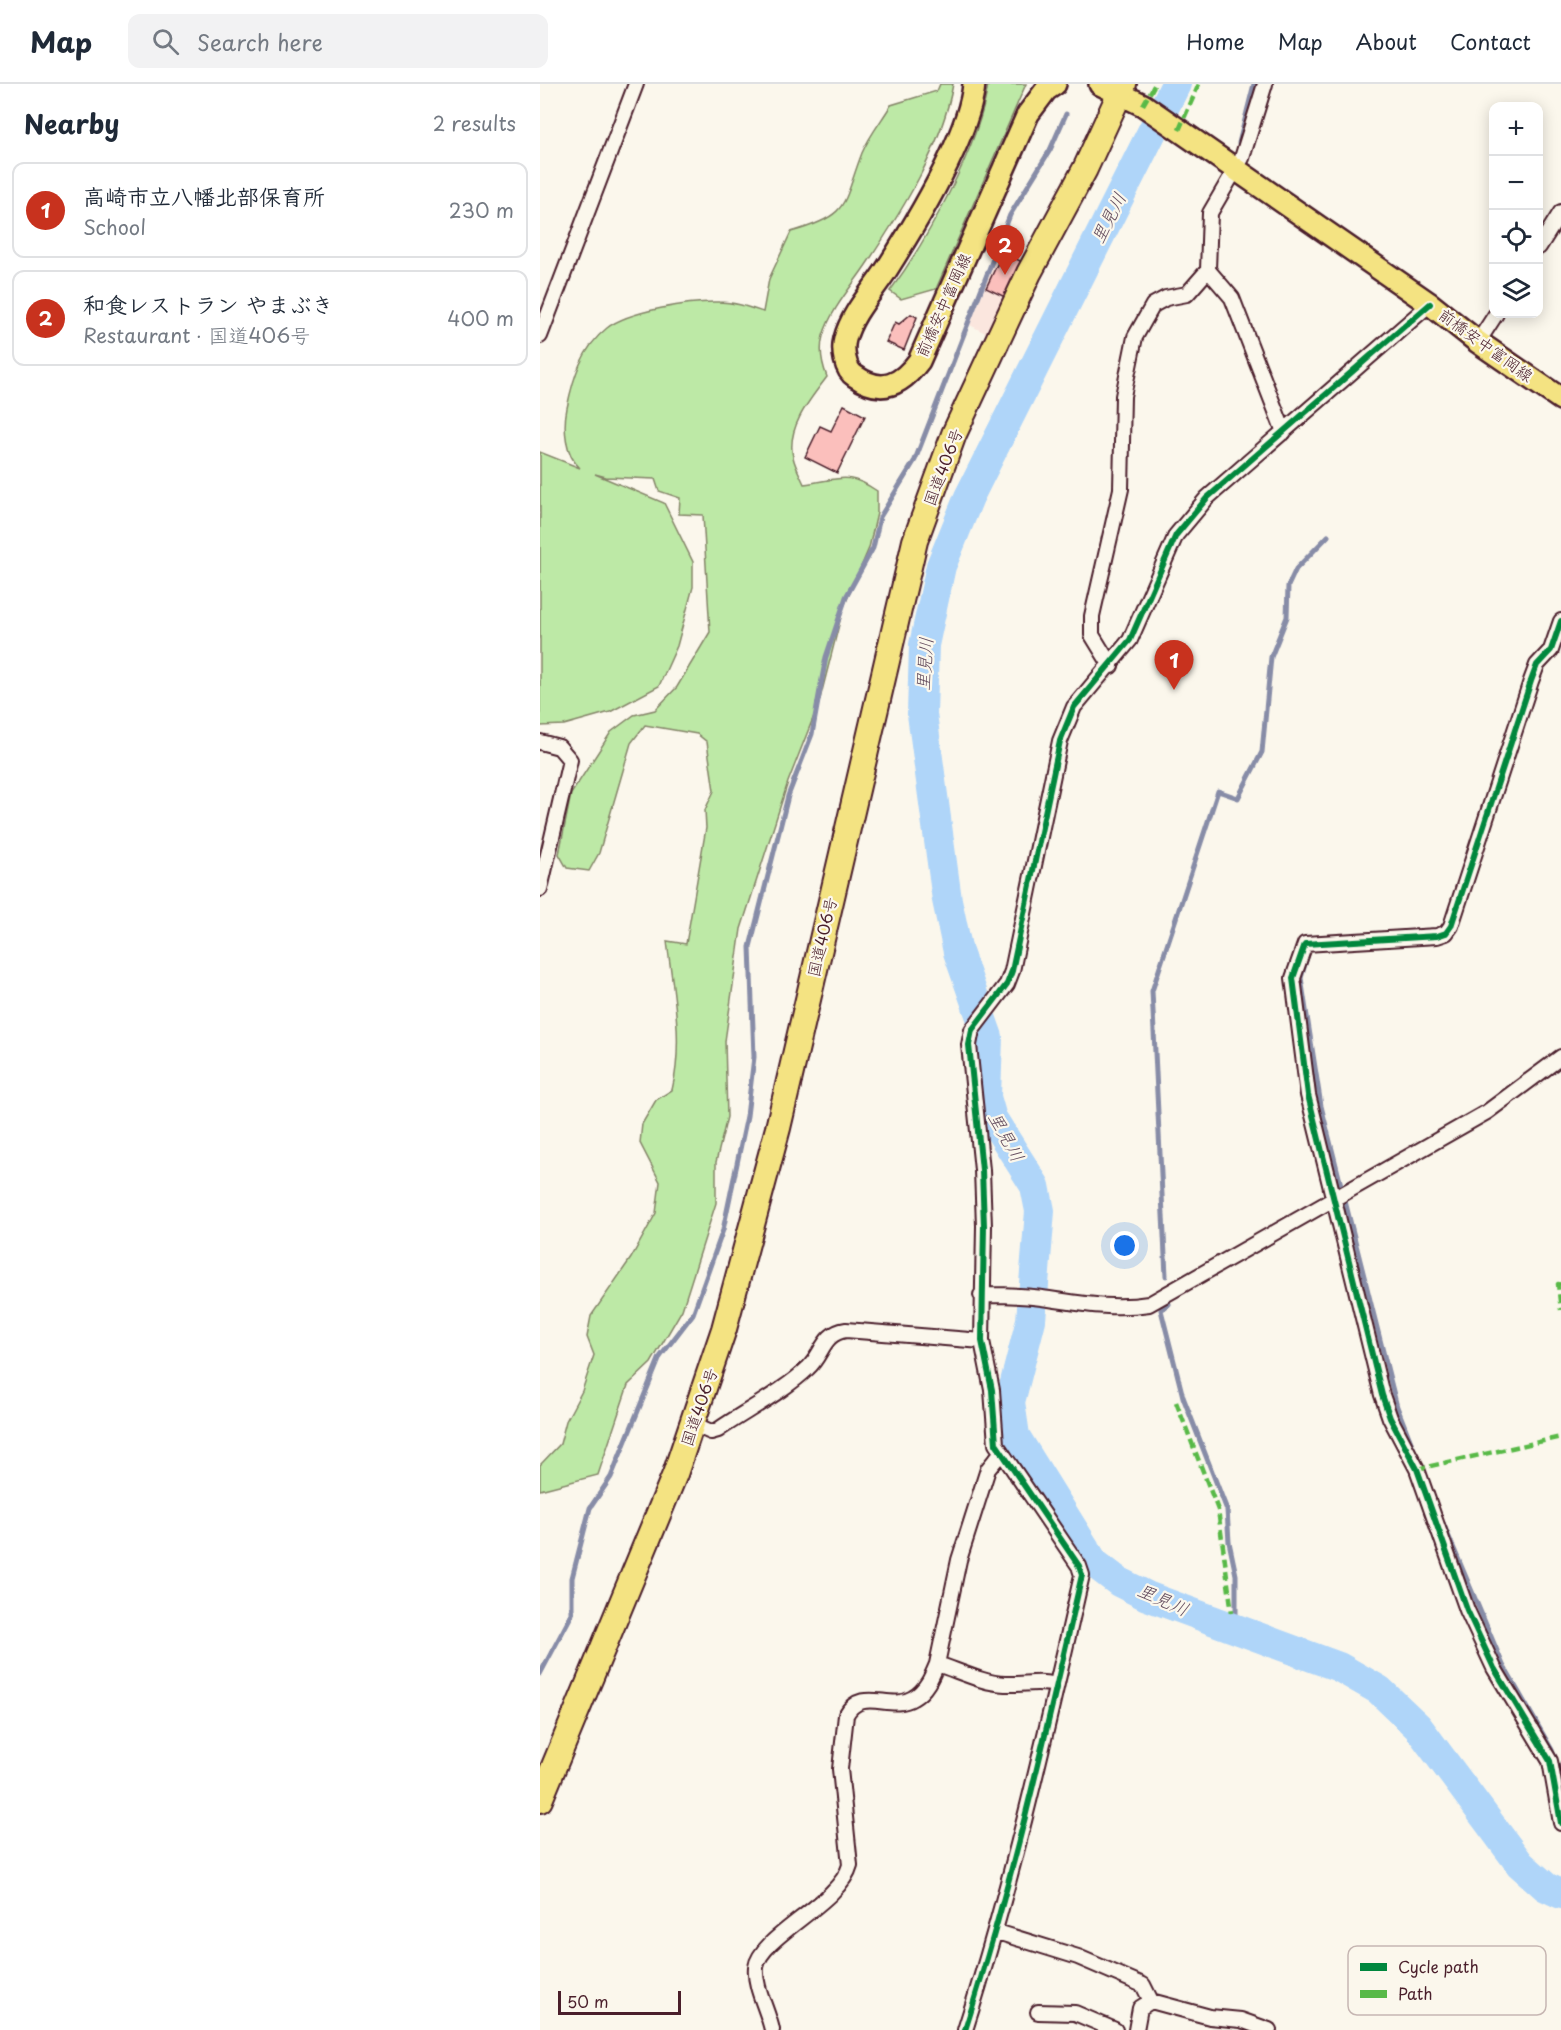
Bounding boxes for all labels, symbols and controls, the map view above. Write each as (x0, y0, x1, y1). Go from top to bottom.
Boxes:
search box (128, 14, 548, 68)
text: Map (30, 20, 92, 63)
icon: search (149, 25, 182, 58)
text: Search here (197, 25, 323, 58)
text: Home (1186, 25, 1245, 57)
text: Map (1278, 25, 1323, 57)
text: About (1356, 25, 1417, 57)
text: Contact (1450, 25, 1531, 57)
map controls (1489, 102, 1543, 318)
button: + (1489, 102, 1543, 156)
text: Nearby (24, 104, 119, 143)
text: 2 results (433, 108, 516, 138)
button: − (1489, 156, 1543, 210)
text: 高崎市立八幡北部保育所 (83, 179, 325, 212)
water label: 里見川 (1083, 187, 1132, 248)
text: 1 (41, 195, 50, 225)
text: 230 m (449, 195, 514, 225)
button: locate (1489, 210, 1543, 264)
text: School (83, 212, 146, 242)
pin: 2 (986, 226, 1024, 275)
street label: 前橋安中富岡線 (908, 249, 976, 361)
button: layers (1489, 264, 1543, 318)
text: 和食レストラン やまぶき (83, 287, 334, 320)
street label: 前橋安中富岡線 (1434, 302, 1539, 387)
text: 2 (38, 303, 53, 333)
text: 400 m (447, 303, 514, 333)
text: Restaurant · 国道406号 (83, 320, 310, 350)
street label: 国道406号 (916, 424, 968, 509)
water label: 里見川 (908, 636, 939, 692)
pin: 1 (1154, 640, 1194, 690)
street label: 国道406号 (800, 894, 842, 979)
water label: 里見川 (982, 1106, 1032, 1166)
your location (1110, 1231, 1139, 1260)
street label: 国道406号 (673, 1364, 723, 1449)
water label: 里見川 (1133, 1575, 1194, 1622)
legend (1348, 1946, 1546, 2015)
text: Cycle path (1398, 1954, 1479, 1978)
text: Path (1398, 1981, 1433, 2005)
scale bar (558, 1988, 681, 2016)
text: 50 m (567, 1989, 608, 2013)

